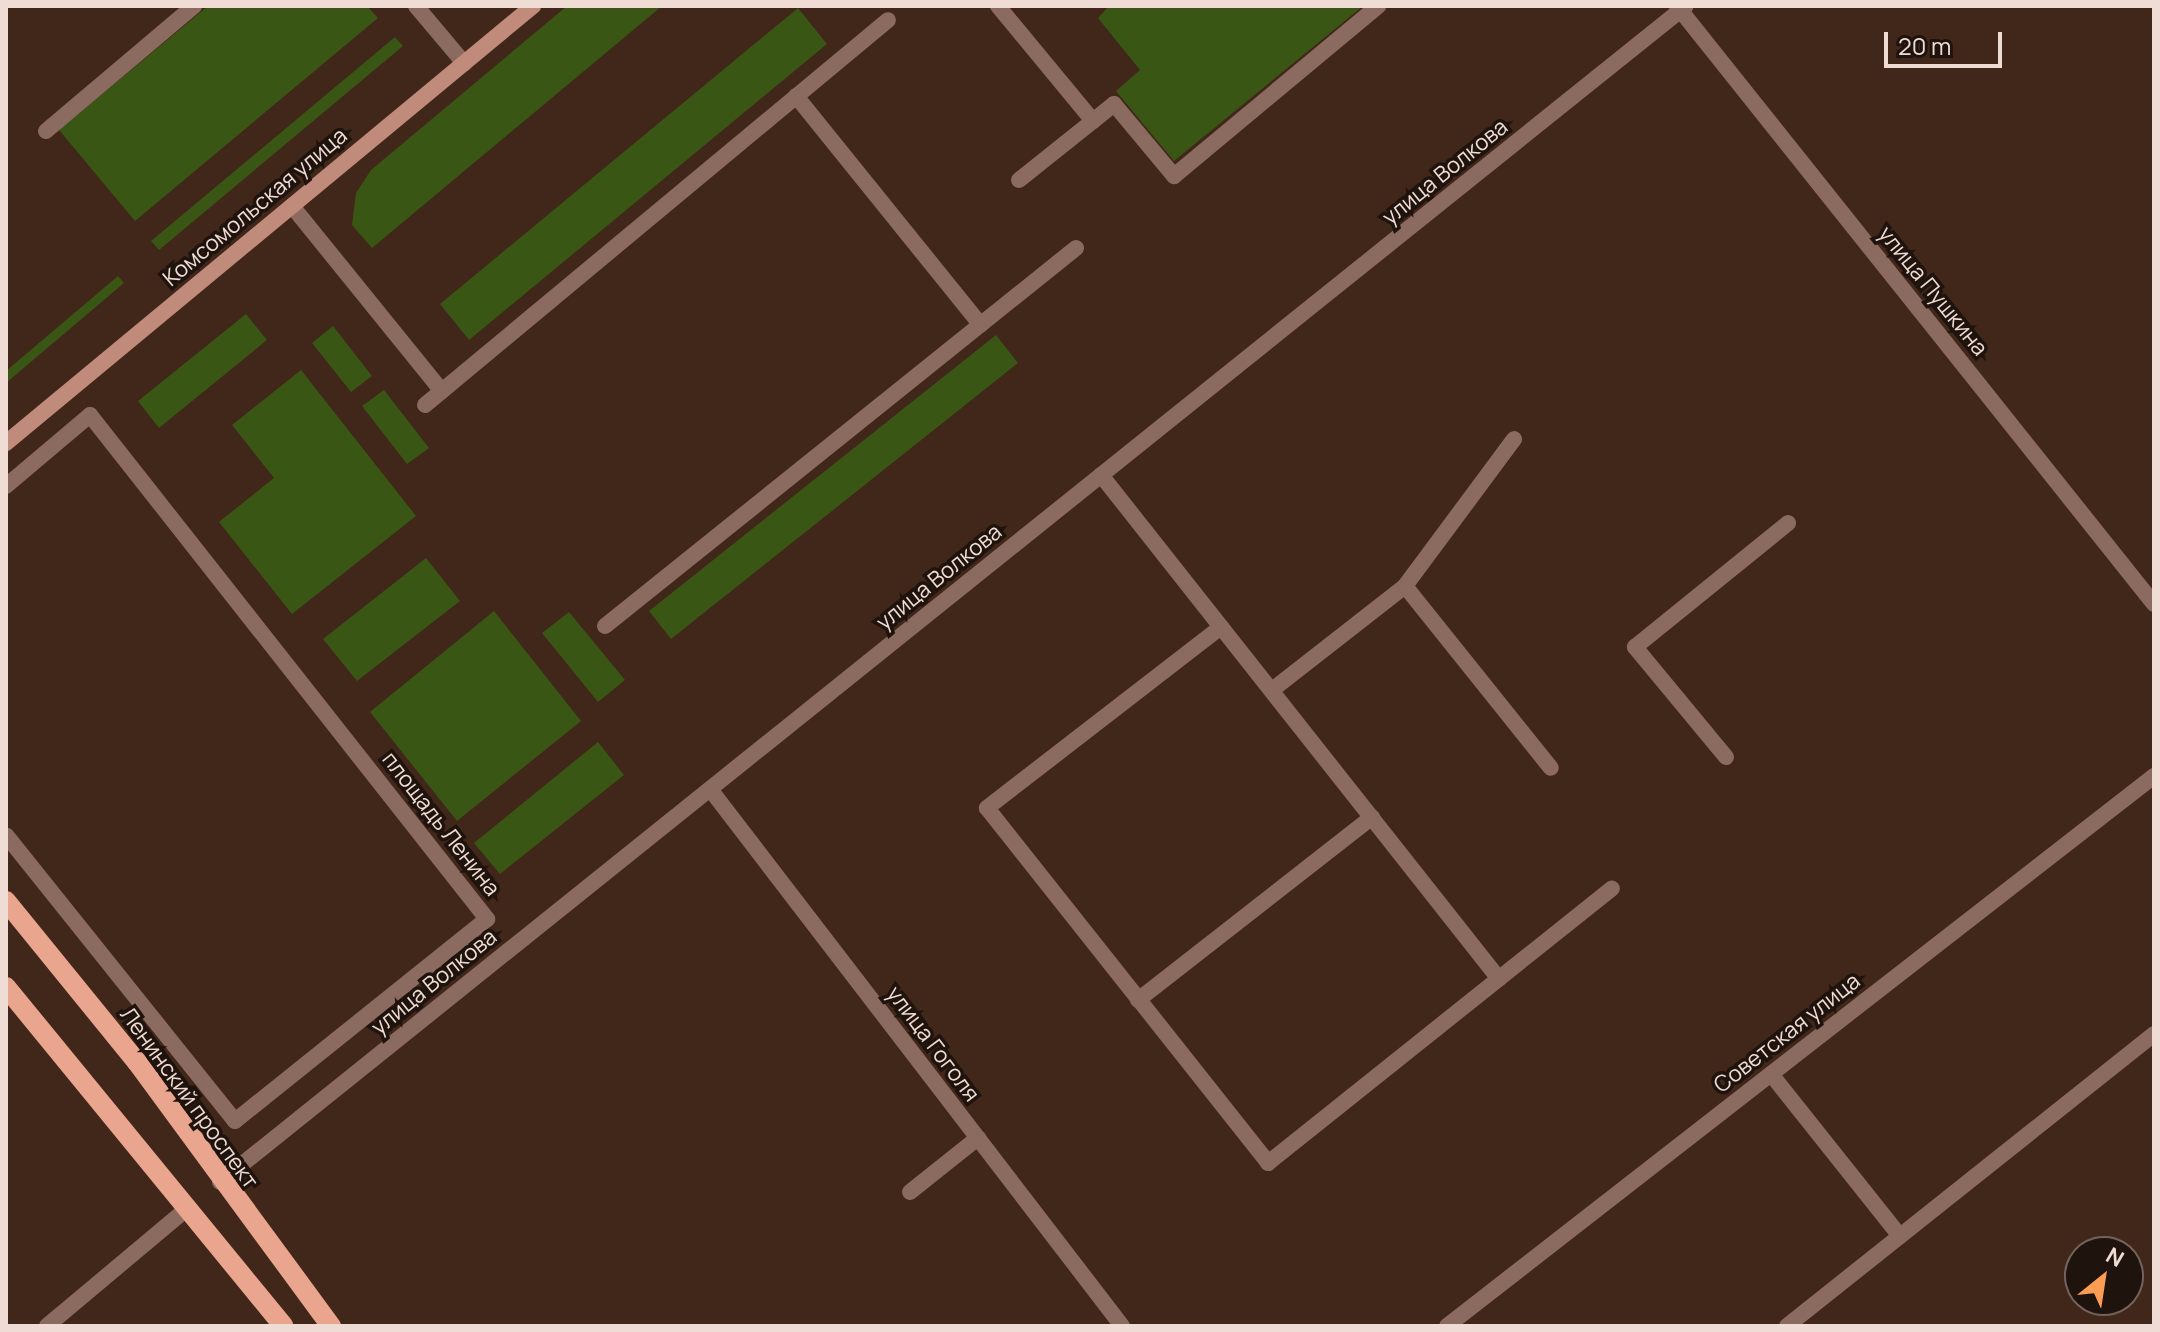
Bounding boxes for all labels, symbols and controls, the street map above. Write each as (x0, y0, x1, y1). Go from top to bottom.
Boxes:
scale bar (1888, 16, 2006, 66)
text: 20 m (1898, 29, 1951, 62)
street label: улица Волкова (1377, 113, 1513, 231)
street label: Комсомольская улица (158, 122, 352, 292)
street label: улица Пушкина (1873, 221, 1993, 361)
street label: улица Волкова (871, 518, 1007, 636)
street label: площадь Ленина (377, 747, 505, 901)
street label: улица Волкова (366, 923, 502, 1041)
street label: Советская улица (1709, 968, 1865, 1098)
street label: улица Гоголя (881, 981, 985, 1107)
street label: Ленинский проспект (114, 1002, 264, 1194)
north arrow (2064, 1236, 2144, 1316)
text: N (2101, 1240, 2129, 1274)

